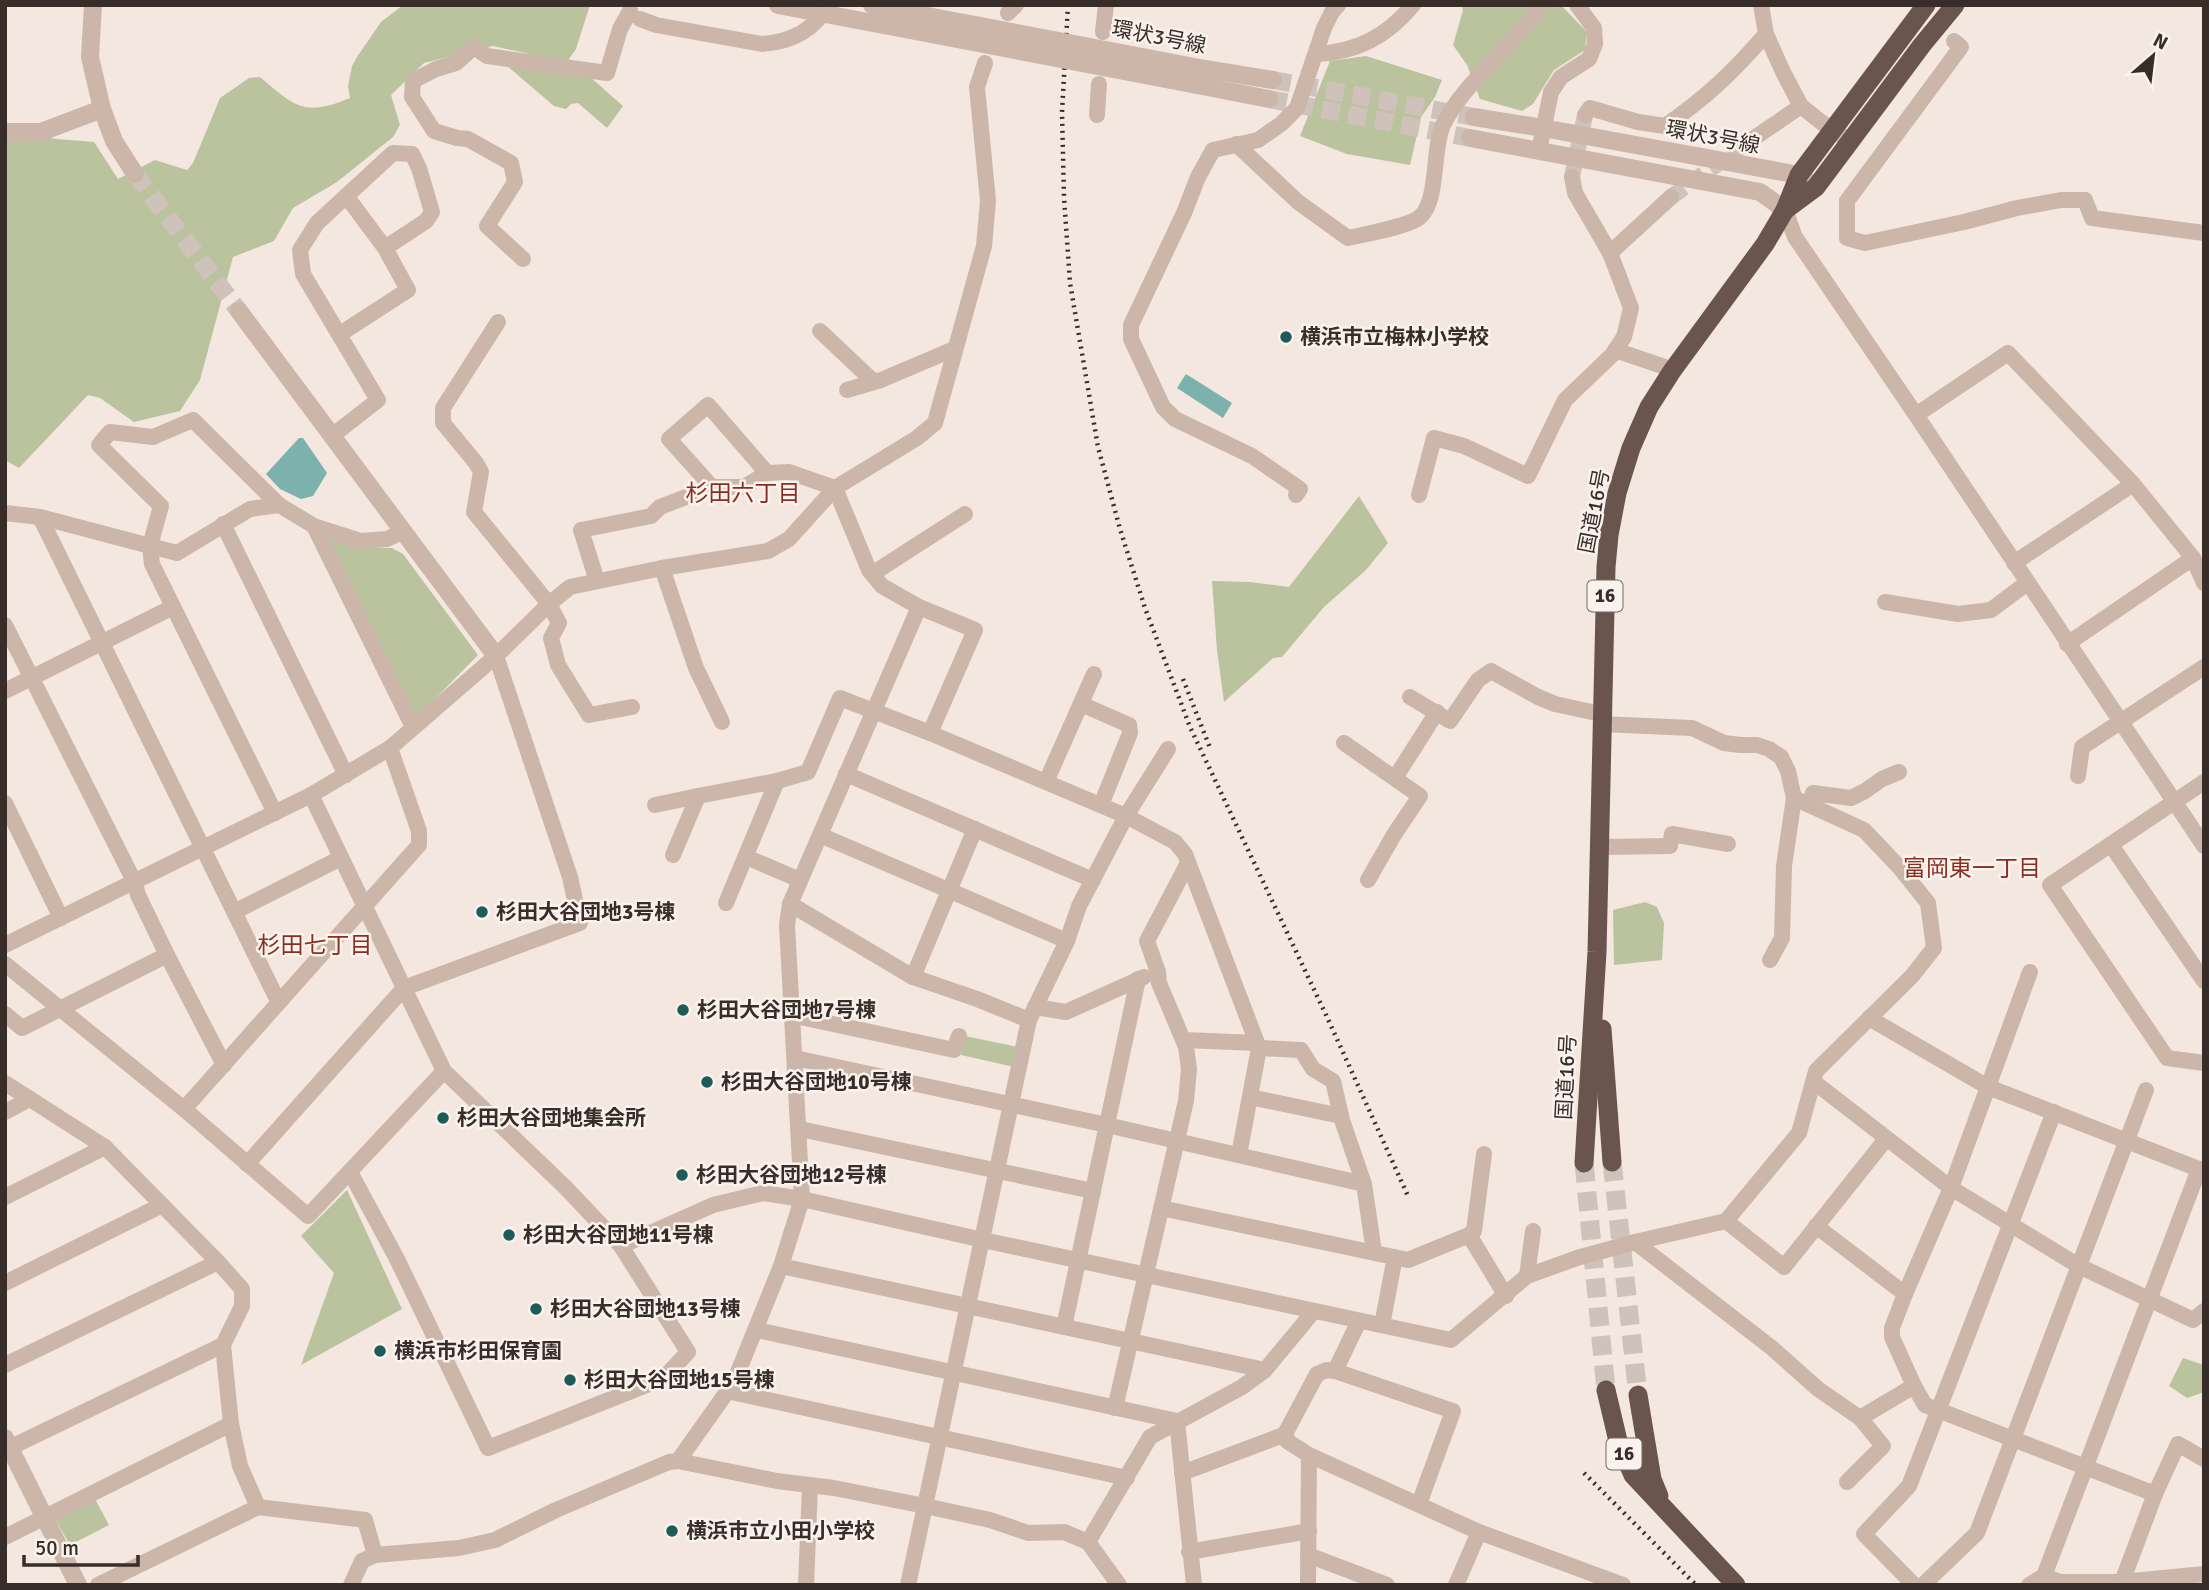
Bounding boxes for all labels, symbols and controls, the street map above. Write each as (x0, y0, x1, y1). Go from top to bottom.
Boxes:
street label: 環状3号線 (1110, 15, 1208, 59)
north arrow (2118, 21, 2188, 91)
text: N (2149, 28, 2172, 56)
street label: 環状3号線 (1664, 115, 1762, 159)
place label: 横浜市立梅林小学校 (1300, 324, 1489, 350)
marker: 横浜市立梅林小学校 (1278, 329, 1294, 345)
street label: 国道16号 (1573, 466, 1615, 556)
district label: 杉田六丁目 (686, 479, 801, 508)
road number: 16 (1588, 580, 1622, 611)
district label: 富岡東一丁目 (1903, 854, 2041, 883)
place label: 杉田大谷団地3号棟 (496, 899, 675, 925)
marker: 杉田大谷団地3号棟 (474, 904, 490, 920)
district label: 杉田七丁目 (258, 931, 373, 960)
place label: 杉田大谷団地7号棟 (697, 997, 876, 1023)
marker: 杉田大谷団地7号棟 (675, 1002, 691, 1018)
street label: 国道16号 (1551, 1034, 1581, 1120)
place label: 杉田大谷団地10号棟 (721, 1069, 912, 1095)
marker: 杉田大谷団地10号棟 (699, 1074, 715, 1090)
place label: 杉田大谷団地集会所 (457, 1105, 646, 1131)
marker: 杉田大谷団地集会所 (435, 1110, 451, 1126)
place label: 杉田大谷団地12号棟 (696, 1162, 887, 1188)
marker: 杉田大谷団地12号棟 (674, 1167, 690, 1183)
place label: 杉田大谷団地11号棟 (523, 1222, 714, 1248)
marker: 杉田大谷団地11号棟 (501, 1227, 517, 1243)
place label: 杉田大谷団地13号棟 (550, 1296, 741, 1322)
marker: 杉田大谷団地13号棟 (528, 1301, 544, 1317)
place label: 横浜市杉田保育園 (394, 1338, 562, 1364)
marker: 横浜市杉田保育園 (372, 1343, 388, 1359)
place label: 杉田大谷団地15号棟 (584, 1367, 775, 1393)
marker: 杉田大谷団地15号棟 (562, 1372, 578, 1388)
road number: 16 (1606, 1438, 1642, 1470)
place label: 横浜市立小田小学校 (686, 1518, 875, 1544)
marker: 横浜市立小田小学校 (664, 1523, 680, 1539)
scale bar (24, 1524, 138, 1568)
text: 50 m (35, 1535, 79, 1561)

